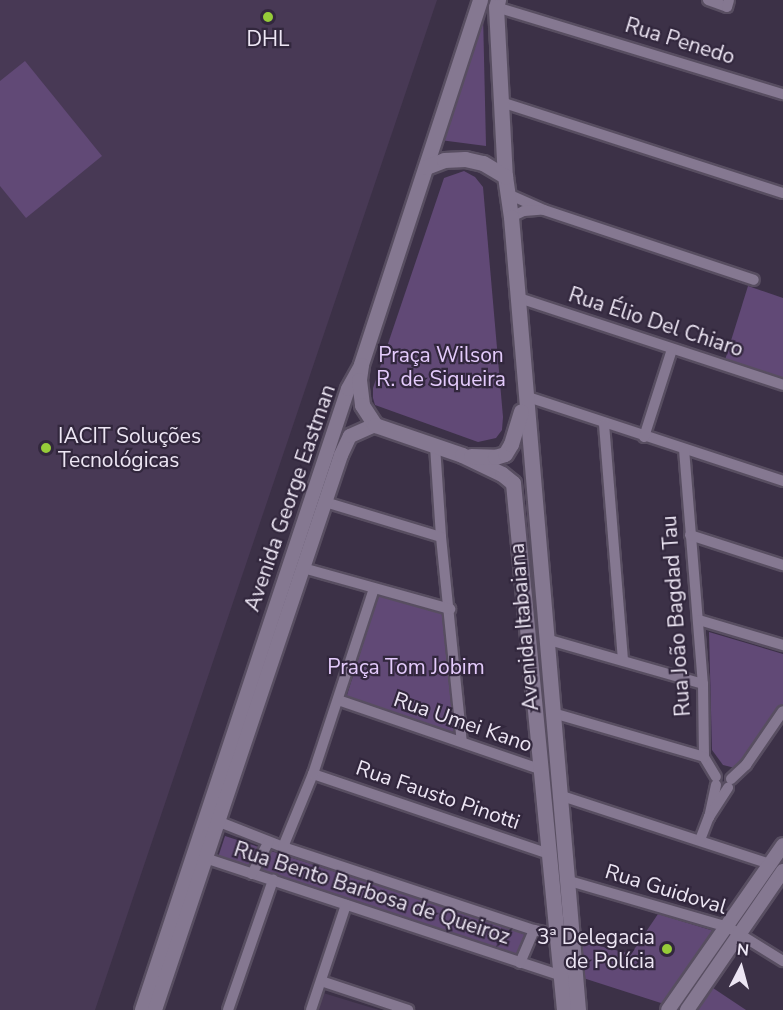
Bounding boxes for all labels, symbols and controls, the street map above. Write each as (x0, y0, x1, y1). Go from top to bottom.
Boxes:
marker: DHL (261, 10, 275, 24)
street label: Rua Penedo (622, 12, 738, 70)
place label: DHL (247, 26, 289, 52)
street label: Rua Élio Del Chiaro (565, 282, 747, 362)
park label: Praça Wilson R. de Siqueira (376, 342, 506, 392)
street label: Avenida George Eastman (239, 381, 341, 615)
place label: IACIT Soluções Tecnológicas (58, 423, 201, 473)
marker: IACIT Soluções Tecnológicas (39, 441, 53, 455)
street label: Rua João Bagdad Tau (656, 515, 696, 717)
street label: Avenida Itabaiana (504, 542, 544, 712)
park label: Praça Tom Jobim (327, 654, 485, 680)
street label: Rua Umei Kano (390, 686, 536, 758)
street label: Rua Fausto Pinotti (353, 755, 523, 835)
street label: Rua Bento Barbosa de Queiroz (231, 836, 513, 950)
street label: Rua Guidoval (602, 859, 730, 919)
place label: 3ª Delegacia de Polícia (537, 924, 655, 974)
north arrow (711, 938, 771, 998)
text: N (736, 939, 750, 962)
marker: 3ª Delegacia de Polícia (660, 942, 674, 956)

